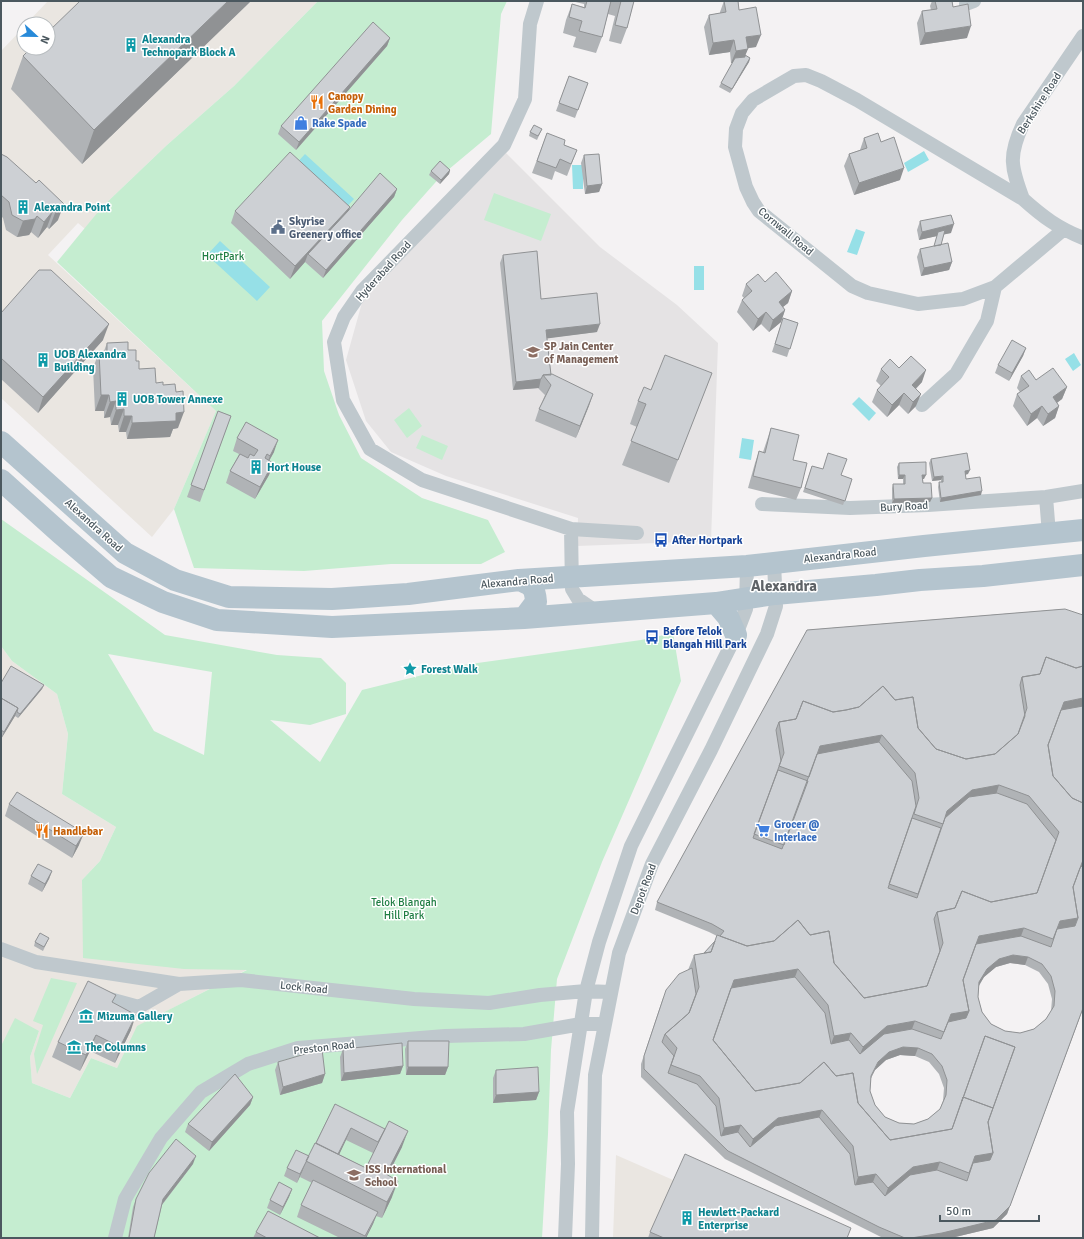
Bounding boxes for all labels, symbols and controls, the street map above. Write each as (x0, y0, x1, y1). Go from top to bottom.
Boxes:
north arrow (16, 16, 56, 56)
place label: Alexandra Technopark Block A (142, 33, 235, 59)
text: N (37, 34, 52, 46)
building icon: Alexandra Technopark Block A (123, 37, 139, 53)
street label: Berkshire Road (1015, 70, 1064, 137)
place label: Canopy Garden Dining (328, 90, 397, 116)
restaurant icon: Canopy Garden Dining (309, 94, 325, 110)
shop icon: Rake Spade (293, 115, 309, 131)
place label: Rake Spade (312, 117, 367, 130)
building icon: Alexandra Point (15, 199, 31, 215)
place label: Alexandra Point (34, 201, 110, 214)
street label: Cornwall Road (755, 205, 816, 258)
place label: Skyrise Greenery office (289, 215, 362, 241)
public building icon: Skyrise Greenery office (270, 219, 286, 235)
street label: Hyderabad Road (353, 238, 414, 304)
park label: HortPark (202, 250, 245, 263)
place label: SP Jain Center of Management (544, 340, 618, 366)
school or university icon: SP Jain Center of Management (525, 344, 541, 360)
place label: UOB Alexandra Building (54, 348, 127, 374)
building icon: UOB Alexandra Building (35, 352, 51, 368)
building icon: UOB Tower Annexe (114, 391, 130, 407)
place label: UOB Tower Annexe (133, 393, 223, 406)
building icon: Hort House (248, 459, 264, 475)
place label: Hort House (267, 461, 322, 474)
street label: Alexandra Road (62, 496, 125, 555)
street label: Bury Road (880, 499, 929, 514)
bus stop icon: After Hortpark (653, 532, 669, 548)
place label: After Hortpark (672, 534, 743, 547)
street label: Alexandra Road (803, 545, 877, 566)
street label: Alexandra Road (480, 572, 554, 591)
district label: Alexandra (751, 577, 817, 595)
place label: Before Telok Blangah Hill Park (663, 625, 747, 651)
bus stop icon: Before Telok Blangah Hill Park (644, 629, 660, 645)
place icon: Forest Walk (402, 661, 418, 677)
place label: Forest Walk (421, 663, 478, 676)
place label: Grocer @ Interlace (774, 818, 820, 844)
supermarket icon: Grocer @ Interlace (755, 822, 771, 838)
restaurant icon: Handlebar (34, 823, 50, 839)
place label: Handlebar (53, 825, 103, 838)
street label: Depot Road (628, 862, 659, 917)
park label: Telok Blangah Hill Park (371, 896, 437, 922)
street label: Lock Road (279, 979, 329, 996)
museum icon: Mizuma Gallery (78, 1008, 94, 1024)
place label: Mizuma Gallery (97, 1010, 173, 1023)
street label: Preston Road (293, 1038, 356, 1057)
museum icon: The Columns (66, 1039, 82, 1055)
place label: The Columns (85, 1041, 146, 1054)
place label: ISS International School (365, 1163, 447, 1189)
school or university icon: ISS International School (346, 1167, 362, 1183)
scale bar (940, 1197, 1039, 1223)
text: 50 m (946, 1204, 971, 1219)
place label: Hewlett-Packard Enterprise (698, 1206, 779, 1232)
building icon: Hewlett-Packard Enterprise (679, 1210, 695, 1226)

